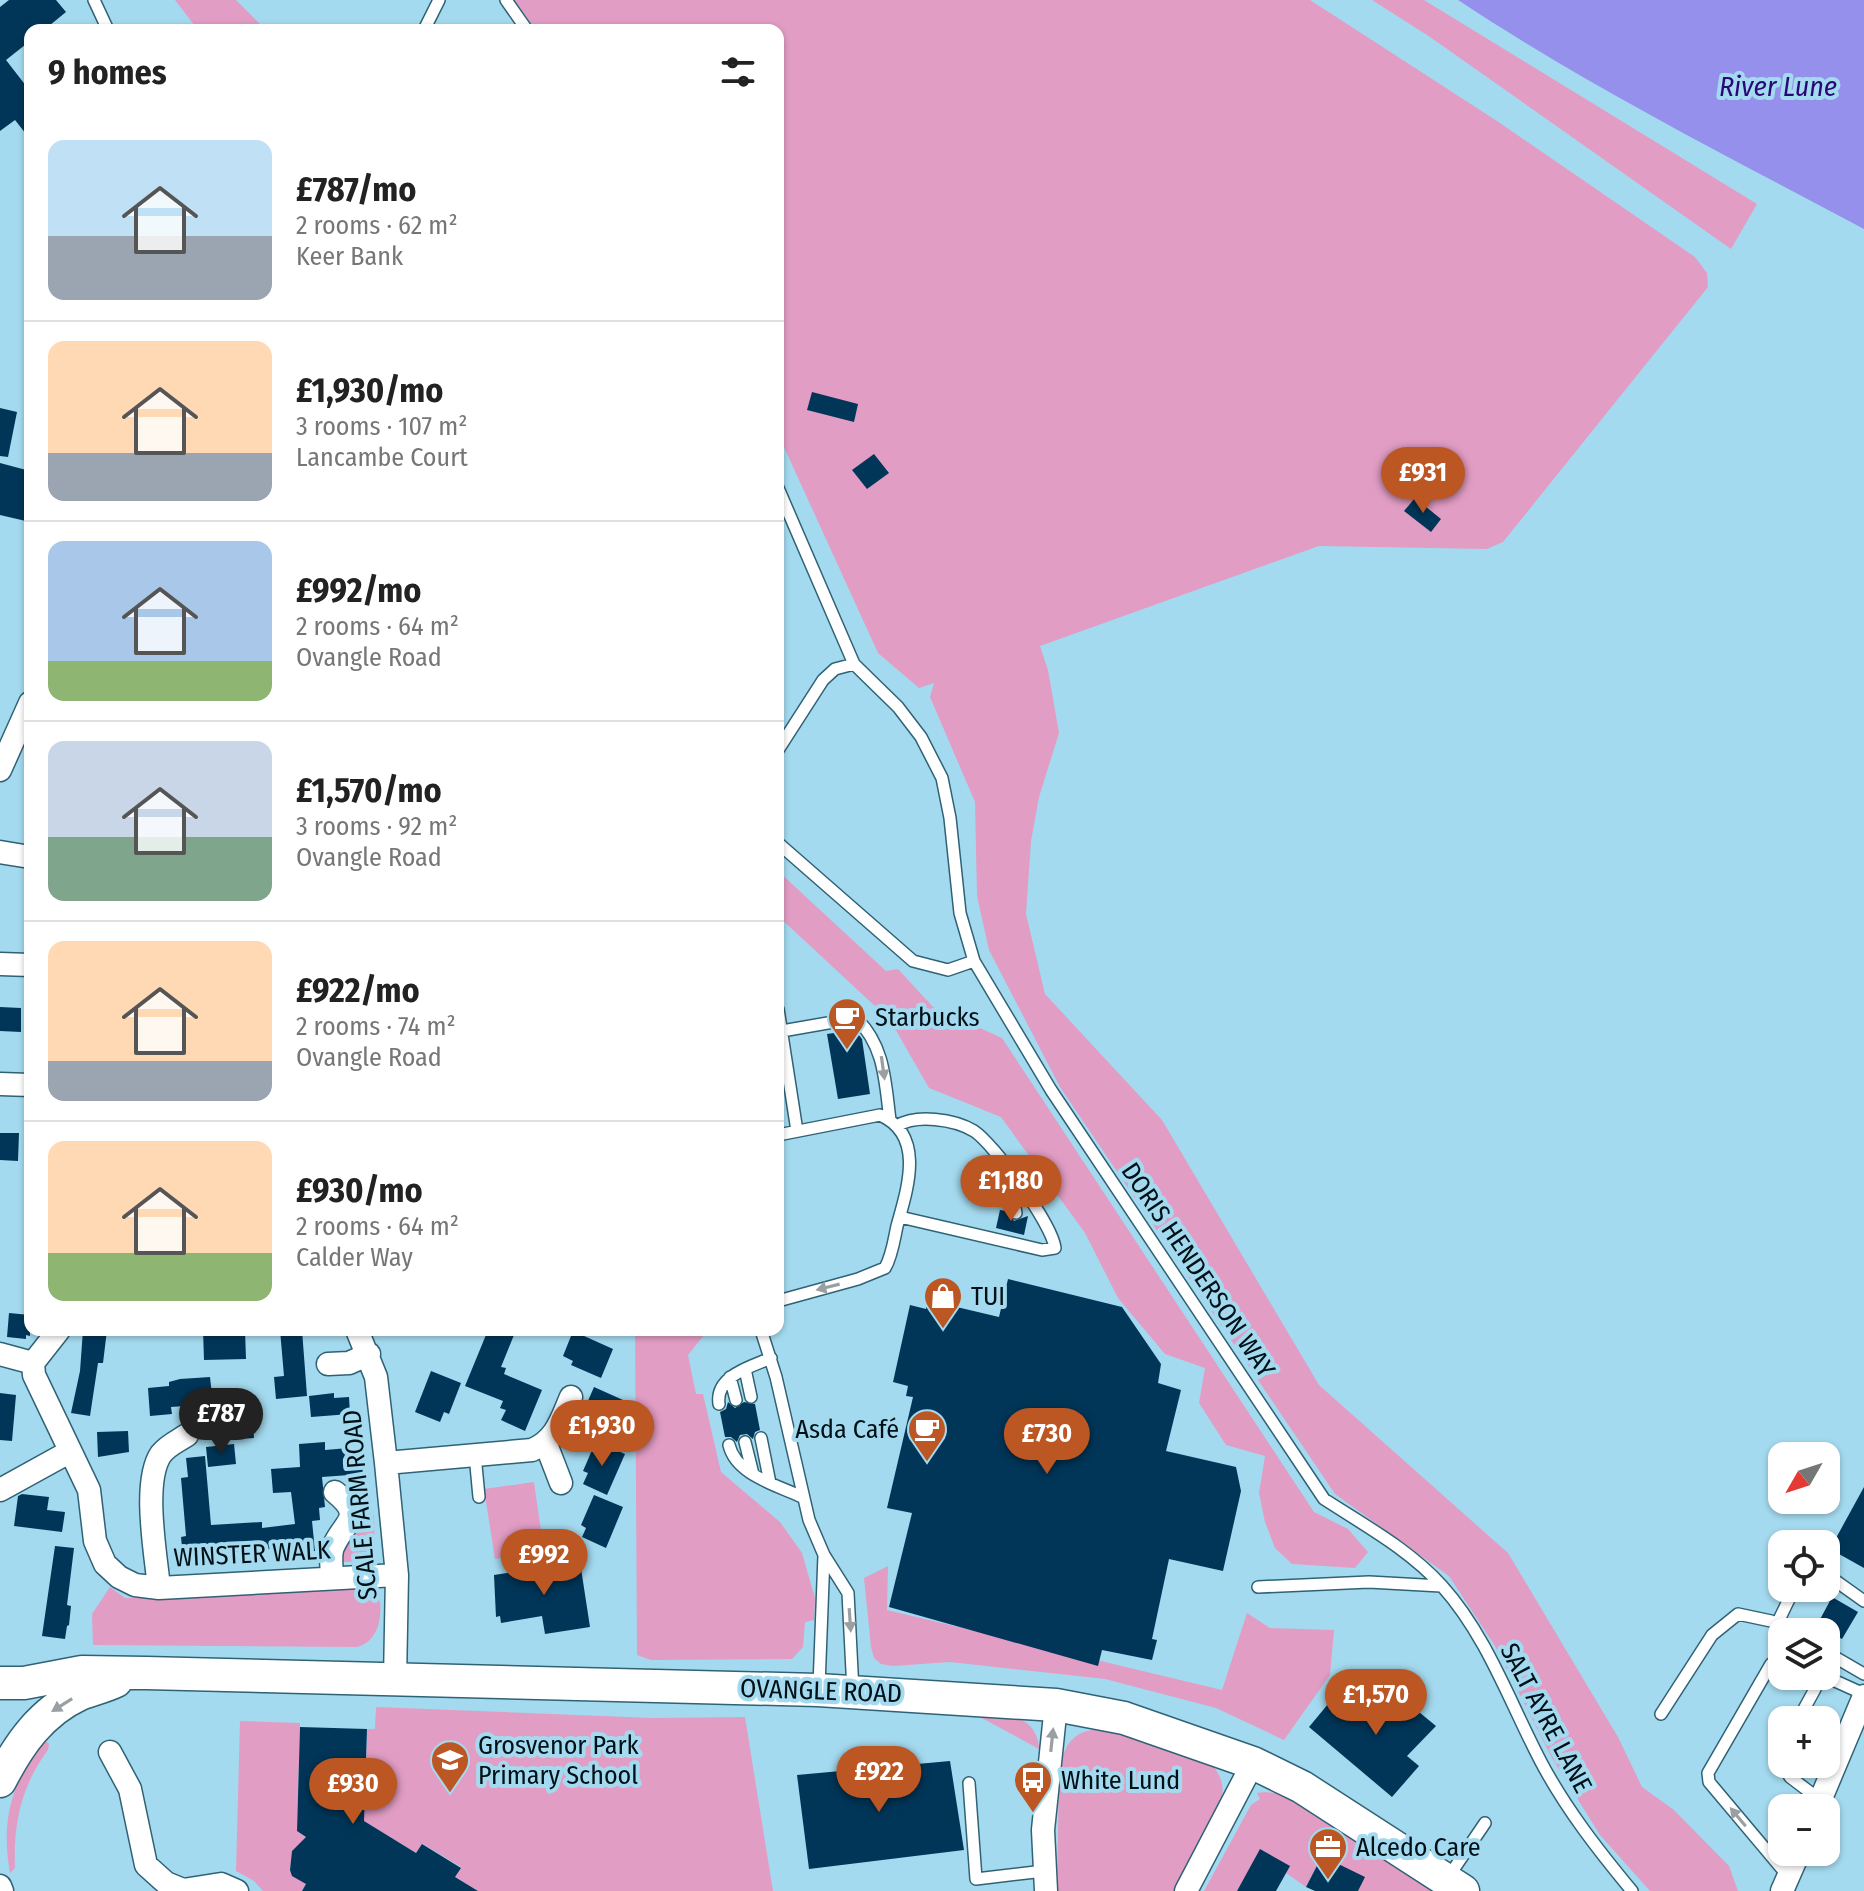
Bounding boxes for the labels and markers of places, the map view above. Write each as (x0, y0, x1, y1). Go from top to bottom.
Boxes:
pin: £931 (1376, 447, 1470, 515)
cafe icon: Starbucks (826, 996, 868, 1051)
place label: Starbucks (875, 1002, 980, 1033)
pin: £1,180 (946, 1155, 1076, 1223)
shop icon: TUI (922, 1275, 964, 1330)
place label: TUI (971, 1281, 1005, 1312)
pin: £787 (174, 1388, 268, 1456)
pin: £1,930 (537, 1400, 667, 1468)
cafe icon: Asda Café (906, 1408, 948, 1463)
pin: £730 (1000, 1408, 1094, 1476)
place label: Asda Café (795, 1414, 899, 1445)
pin: £992 (497, 1529, 591, 1597)
pin: £1,570 (1311, 1669, 1441, 1737)
place label: Grosvenor Park Primary School (478, 1730, 640, 1791)
school or university icon: Grosvenor Park Primary School (429, 1739, 471, 1794)
pin: £922 (832, 1746, 926, 1814)
pin: £930 (306, 1758, 400, 1826)
bus stop icon: White Lund (1012, 1759, 1054, 1814)
place label: White Lund (1061, 1765, 1180, 1796)
office icon: Alcedo Care (1307, 1826, 1349, 1881)
place label: Alcedo Care (1356, 1832, 1481, 1863)

